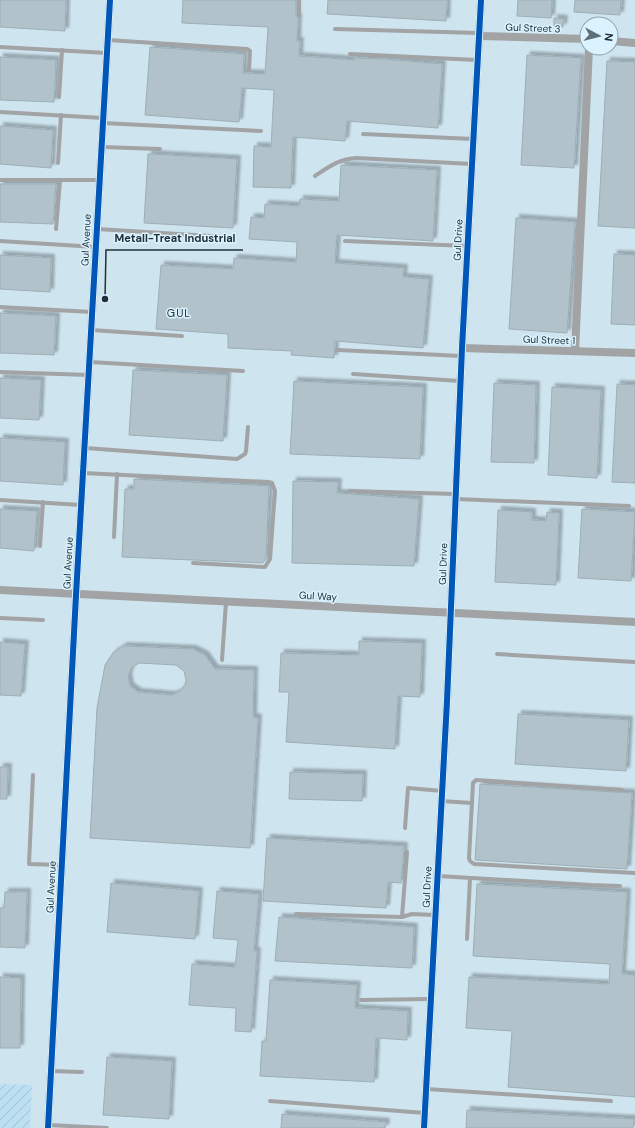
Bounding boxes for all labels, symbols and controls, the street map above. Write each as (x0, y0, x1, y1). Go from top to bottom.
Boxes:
north arrow (579, 16, 619, 56)
street label: Gul Street 3 (505, 21, 561, 35)
text: N (601, 32, 616, 42)
street label: Gul Avenue (78, 213, 94, 266)
street label: Gul Drive (450, 218, 466, 261)
callout: Metall-Treat Industrial (106, 227, 243, 250)
text: Metall-Treat Industrial (114, 231, 236, 245)
district label: GUL (167, 306, 191, 320)
street label: Gul Street 1 (523, 333, 575, 347)
street label: Gul Avenue (60, 536, 76, 589)
street label: Gul Drive (436, 543, 450, 585)
street label: Gul Way (299, 589, 338, 604)
street label: Gul Avenue (43, 860, 59, 913)
street label: Gul Drive (419, 865, 435, 908)

